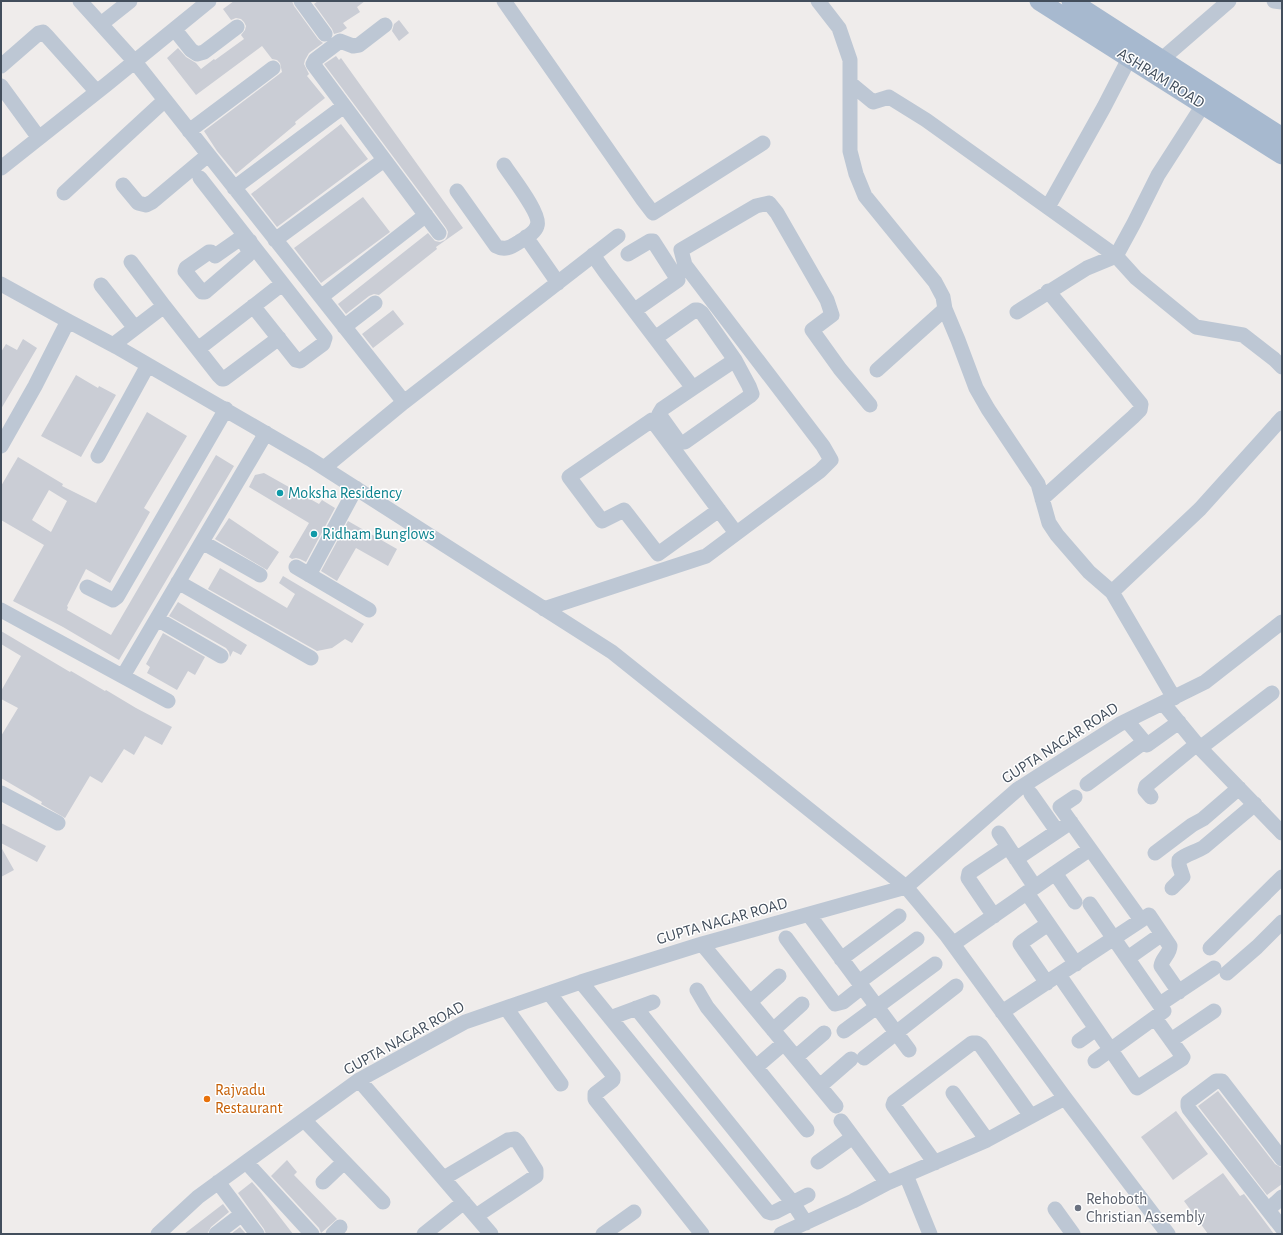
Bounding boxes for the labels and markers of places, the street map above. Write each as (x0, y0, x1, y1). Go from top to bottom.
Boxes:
place label: Moksha Residency (288, 485, 402, 502)
marker: Moksha Residency (275, 488, 285, 498)
place label: Ridham Bunglows (322, 526, 435, 542)
marker: Ridham Bunglows (309, 529, 319, 539)
place label: Rajvadu Restaurant (215, 1082, 283, 1116)
marker: Rajvadu Restaurant (202, 1094, 212, 1104)
place label: Rehoboth Christian Assembly (1086, 1191, 1205, 1226)
marker: Rehoboth Christian Assembly (1073, 1203, 1083, 1213)

